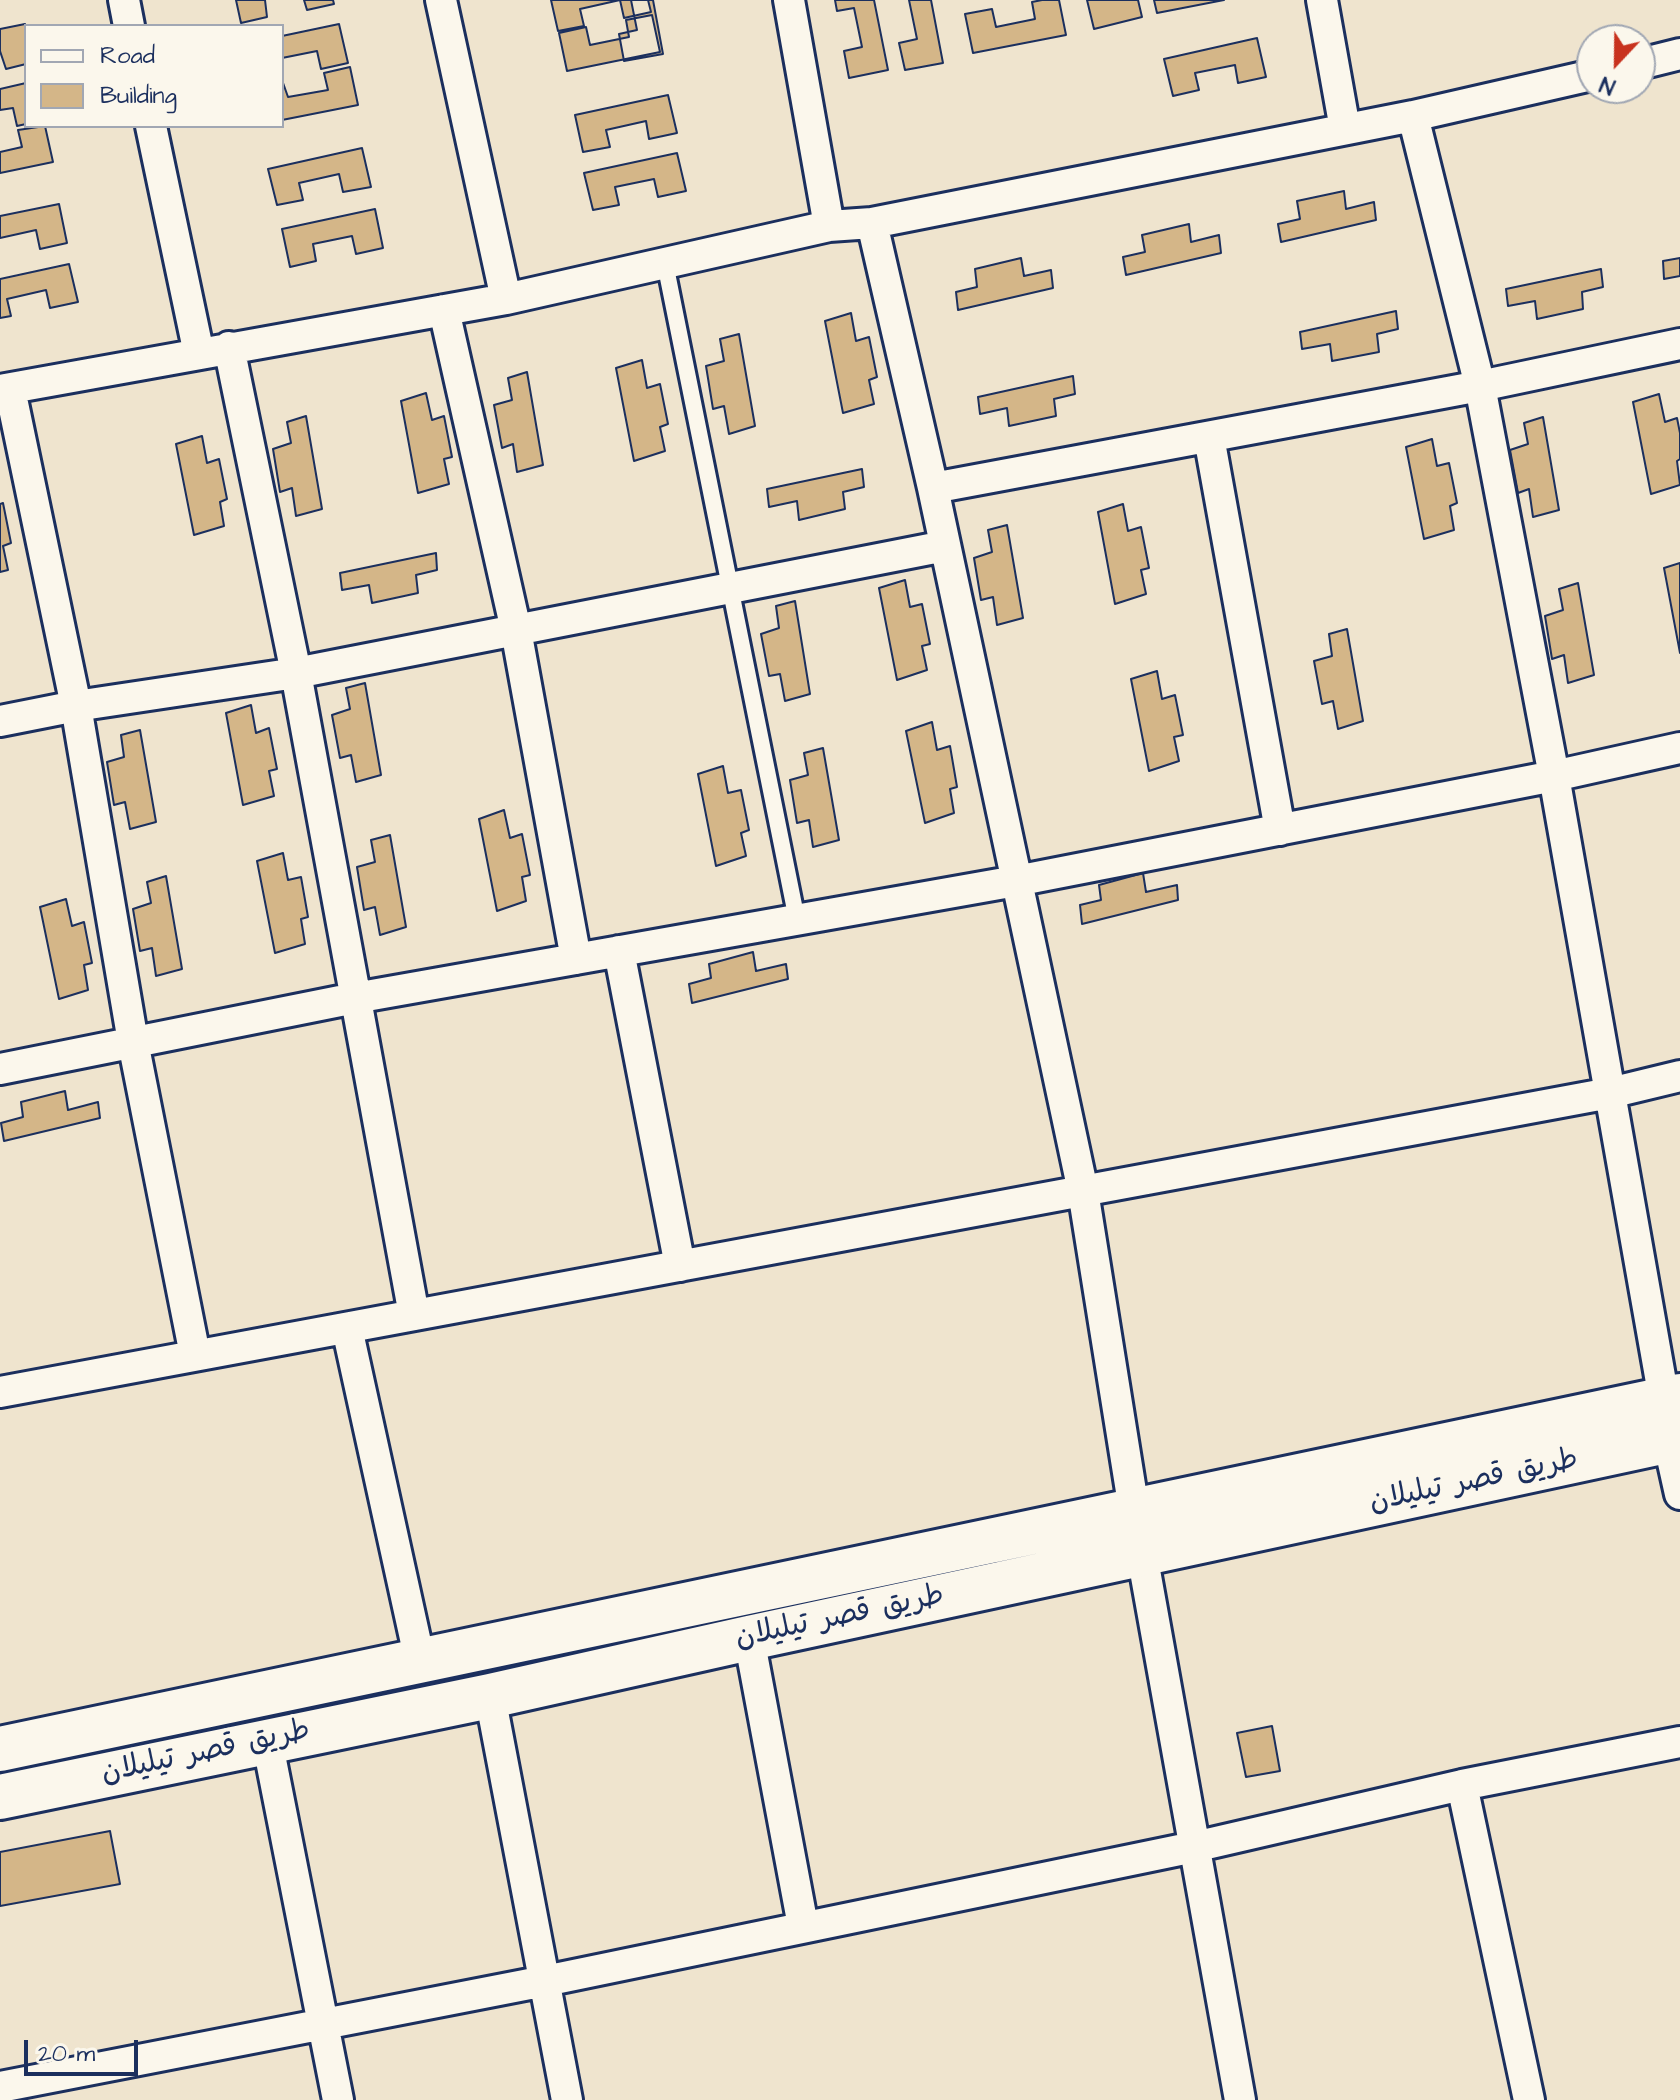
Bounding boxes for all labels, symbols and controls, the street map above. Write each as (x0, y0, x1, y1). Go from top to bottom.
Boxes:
legend (24, 24, 284, 128)
north arrow (1576, 24, 1656, 104)
text: Road (100, 39, 155, 73)
text: N (1595, 68, 1620, 102)
text: Building (100, 79, 177, 113)
street label: طريق قصر تيليلان (1366, 1442, 1582, 1522)
street label: طريق قصر تيليلان (732, 1578, 948, 1658)
street label: طريق قصر تيليلان (98, 1713, 314, 1793)
scale bar (28, 2024, 142, 2074)
text: 20 m (38, 2037, 95, 2071)

